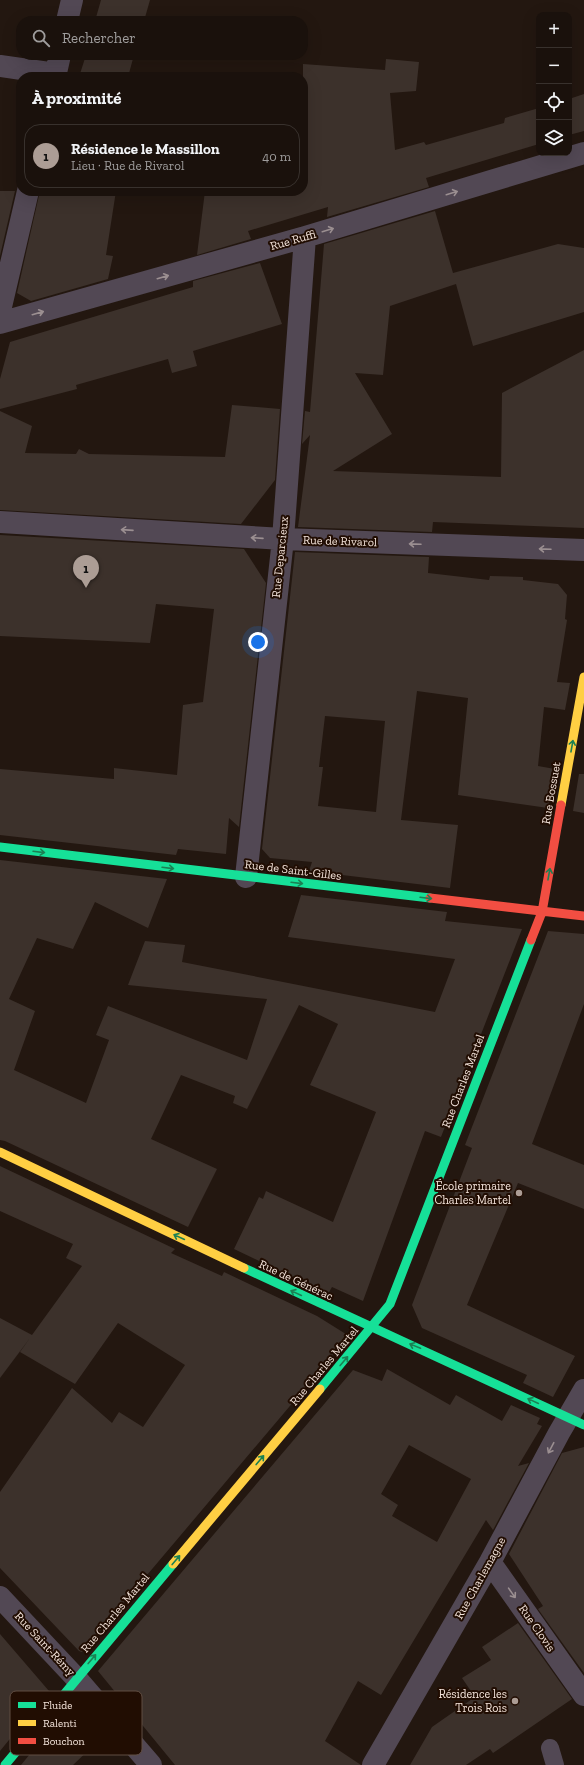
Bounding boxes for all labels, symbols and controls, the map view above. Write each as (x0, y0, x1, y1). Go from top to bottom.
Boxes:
map controls (536, 12, 572, 156)
button: + (536, 12, 572, 48)
search box (16, 16, 308, 60)
icon: search (30, 27, 52, 49)
text: Rechercher (62, 29, 136, 47)
button: − (536, 48, 572, 84)
button: locate (536, 84, 572, 120)
text: À proximité (32, 88, 121, 108)
button: layers (536, 120, 572, 156)
text: Résidence le Massillon (71, 140, 220, 158)
text: 1 (43, 149, 49, 164)
text: 40 m (262, 149, 291, 164)
text: Lieu · Rue de Rivarol (71, 158, 184, 173)
one-way arrow (446, 189, 459, 196)
one-way arrow (321, 226, 334, 233)
street label: Rue Ruffi (268, 227, 318, 253)
one-way arrow (156, 273, 169, 280)
one-way arrow (31, 309, 44, 316)
street label: Rue Deparcieux (269, 516, 291, 598)
one-way arrow (121, 526, 134, 533)
street label: Rue de Rivarol (303, 533, 377, 549)
one-way arrow (251, 534, 264, 541)
one-way arrow (409, 540, 422, 548)
one-way arrow (539, 545, 552, 553)
pin: 1 (73, 555, 99, 588)
your location (248, 632, 268, 652)
one-way arrow (568, 740, 576, 753)
street label: Rue Bossuet (539, 760, 563, 825)
one-way arrow (32, 848, 45, 856)
street label: Rue de Saint-Gilles (244, 857, 342, 883)
one-way arrow (161, 864, 174, 871)
one-way arrow (545, 868, 553, 881)
one-way arrow (290, 879, 303, 887)
one-way arrow (419, 894, 432, 902)
street label: Rue Charles Martel (439, 1032, 487, 1130)
place label: École primaire Charles Martel (434, 1178, 511, 1207)
marker: École primaire Charles Martel (514, 1188, 524, 1198)
one-way arrow (173, 1233, 185, 1240)
street label: Rue de Générac (257, 1257, 336, 1304)
one-way arrow (291, 1289, 303, 1296)
street label: Rue Charles Martel (287, 1324, 361, 1408)
one-way arrow (409, 1342, 421, 1350)
one-way arrow (339, 1356, 348, 1366)
one-way arrow (527, 1397, 539, 1404)
one-way arrow (546, 1442, 554, 1454)
one-way arrow (255, 1455, 264, 1466)
street label: Rue Charlemagne (452, 1534, 509, 1622)
one-way arrow (171, 1554, 180, 1565)
street label: Rue Charles Martel (78, 1571, 152, 1655)
one-way arrow (508, 1588, 516, 1599)
street label: Rue Clovis (516, 1602, 558, 1654)
street label: Rue Saint-Rémy (12, 1609, 79, 1680)
one-way arrow (87, 1653, 96, 1664)
place label: Résidence les Trois Rois (438, 1687, 507, 1715)
legend (10, 1691, 142, 1755)
marker: Résidence les Trois Rois (510, 1696, 520, 1706)
text: Fluide (43, 1699, 73, 1712)
text: Ralenti (43, 1717, 77, 1730)
text: Bouchon (43, 1735, 85, 1748)

